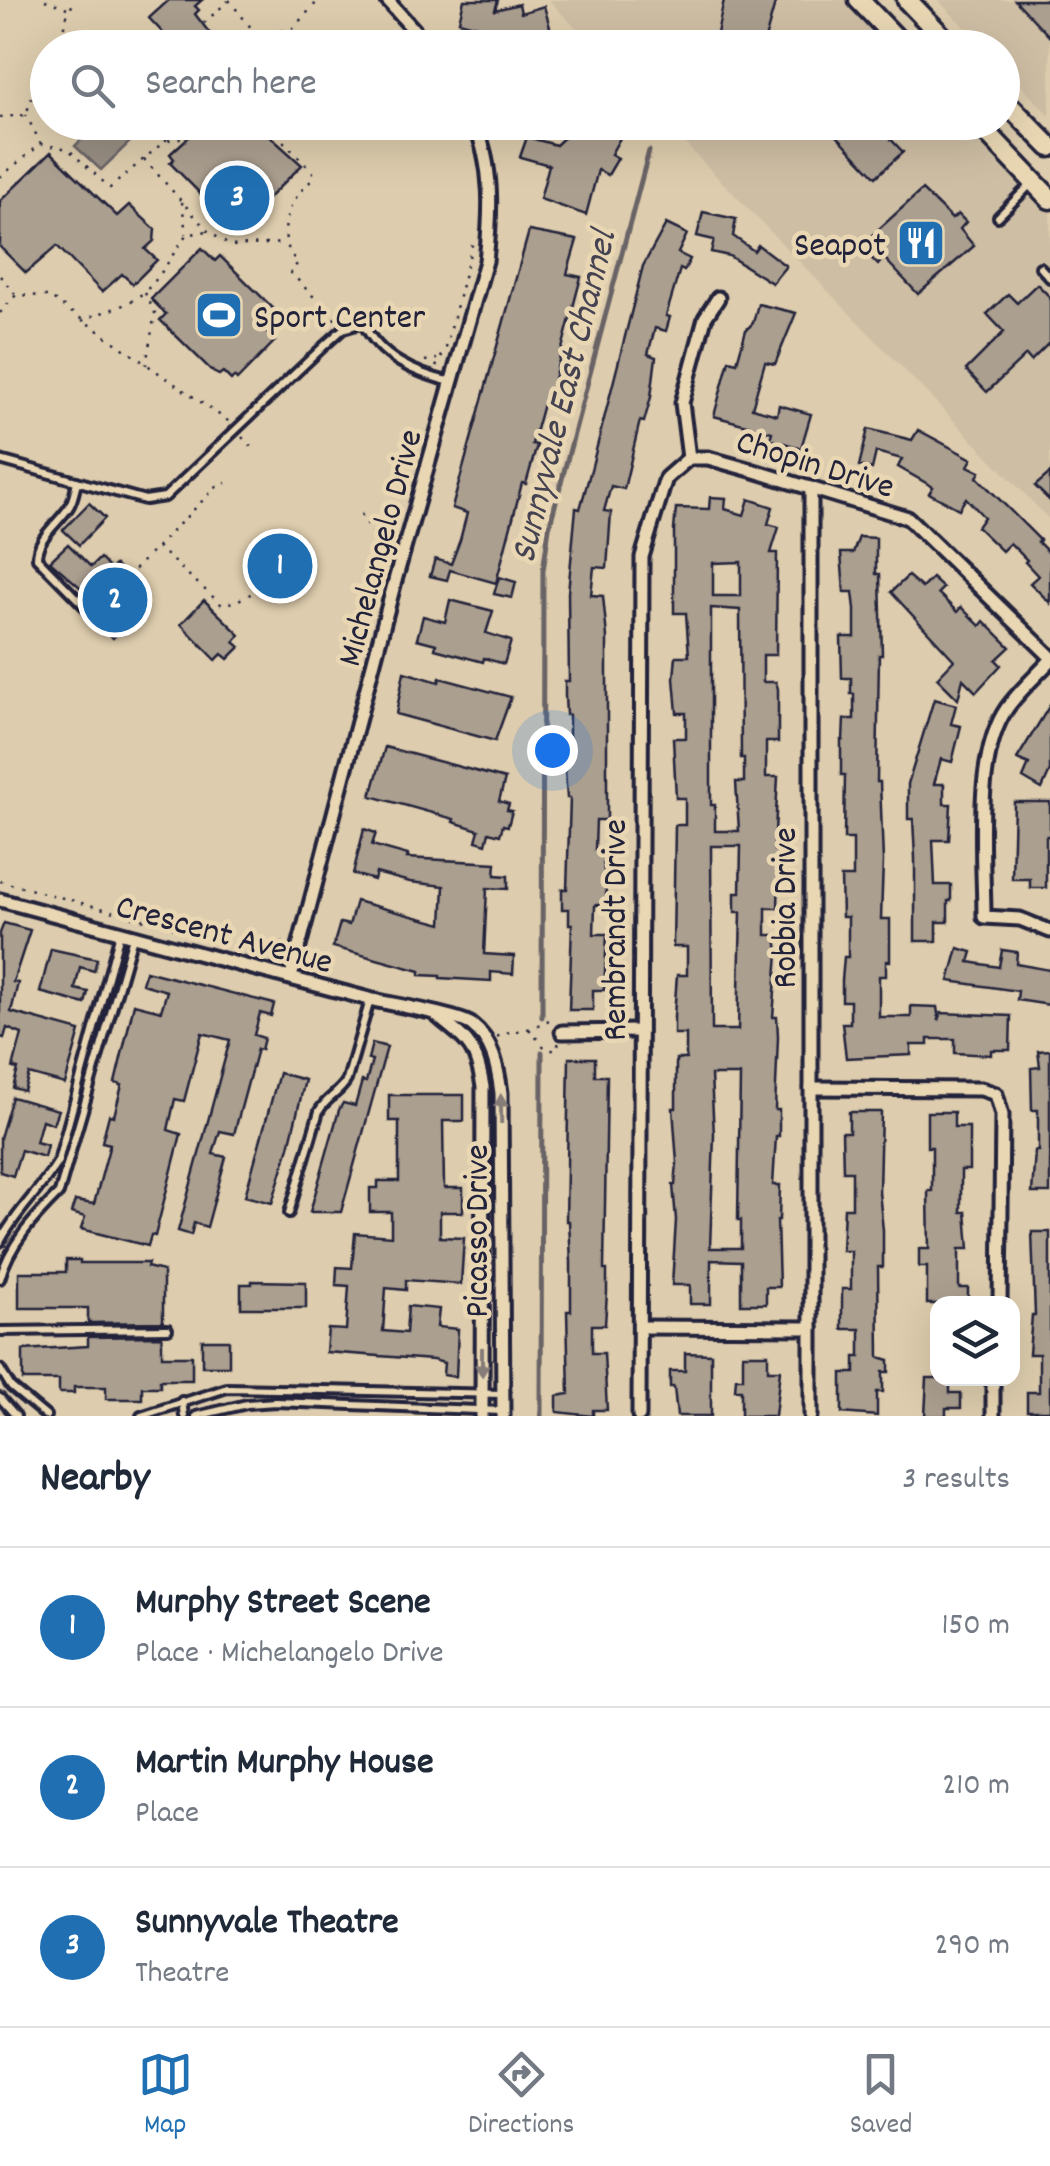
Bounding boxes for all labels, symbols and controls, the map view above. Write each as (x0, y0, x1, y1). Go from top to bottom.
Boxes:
search box (30, 30, 1020, 140)
icon: search (65, 58, 120, 113)
text: Search here (145, 58, 317, 113)
pin: 3 (204, 160, 270, 236)
restaurant icon: Seapot (895, 217, 947, 269)
water label: Sunnyvale East Channel (498, 223, 635, 569)
place label: Seapot (794, 223, 886, 273)
sports icon: Sport Center (193, 289, 245, 341)
place label: Sport Center (254, 295, 425, 345)
street label: Chopin Drive (729, 419, 900, 515)
street label: Michelangelo Drive (327, 424, 438, 672)
pin: 1 (248, 528, 312, 604)
pin: 2 (82, 562, 148, 638)
your location (527, 725, 578, 776)
street label: Rembrandt Drive (593, 819, 643, 1041)
street label: Robbia Drive (763, 827, 813, 989)
street label: Crescent Avenue (110, 884, 338, 990)
one-way arrow (493, 1092, 509, 1124)
street label: Picasso Drive (455, 1144, 505, 1318)
map controls (930, 1296, 1020, 1386)
button: layers (930, 1296, 1020, 1386)
one-way arrow (474, 1346, 490, 1378)
text: Nearby (40, 1451, 150, 1511)
text: 3 results (902, 1458, 1010, 1504)
text: Murphy Street Scene (135, 1577, 431, 1632)
text: 1 (69, 1604, 76, 1650)
text: 150 m (941, 1604, 1010, 1650)
text: Place · Michelangelo Drive (135, 1632, 444, 1678)
text: Martin Murphy House (135, 1737, 434, 1792)
text: 2 (66, 1764, 79, 1810)
text: 210 m (942, 1764, 1010, 1810)
text: Place (135, 1792, 199, 1838)
text: Sunnyvale Theatre (135, 1897, 399, 1952)
text: 3 (65, 1924, 80, 1970)
text: 290 m (935, 1924, 1010, 1970)
text: Theatre (135, 1952, 229, 1998)
tab: Map (138, 2047, 193, 2147)
tab: Directions (468, 2047, 574, 2147)
tab: Saved (850, 2047, 912, 2147)

